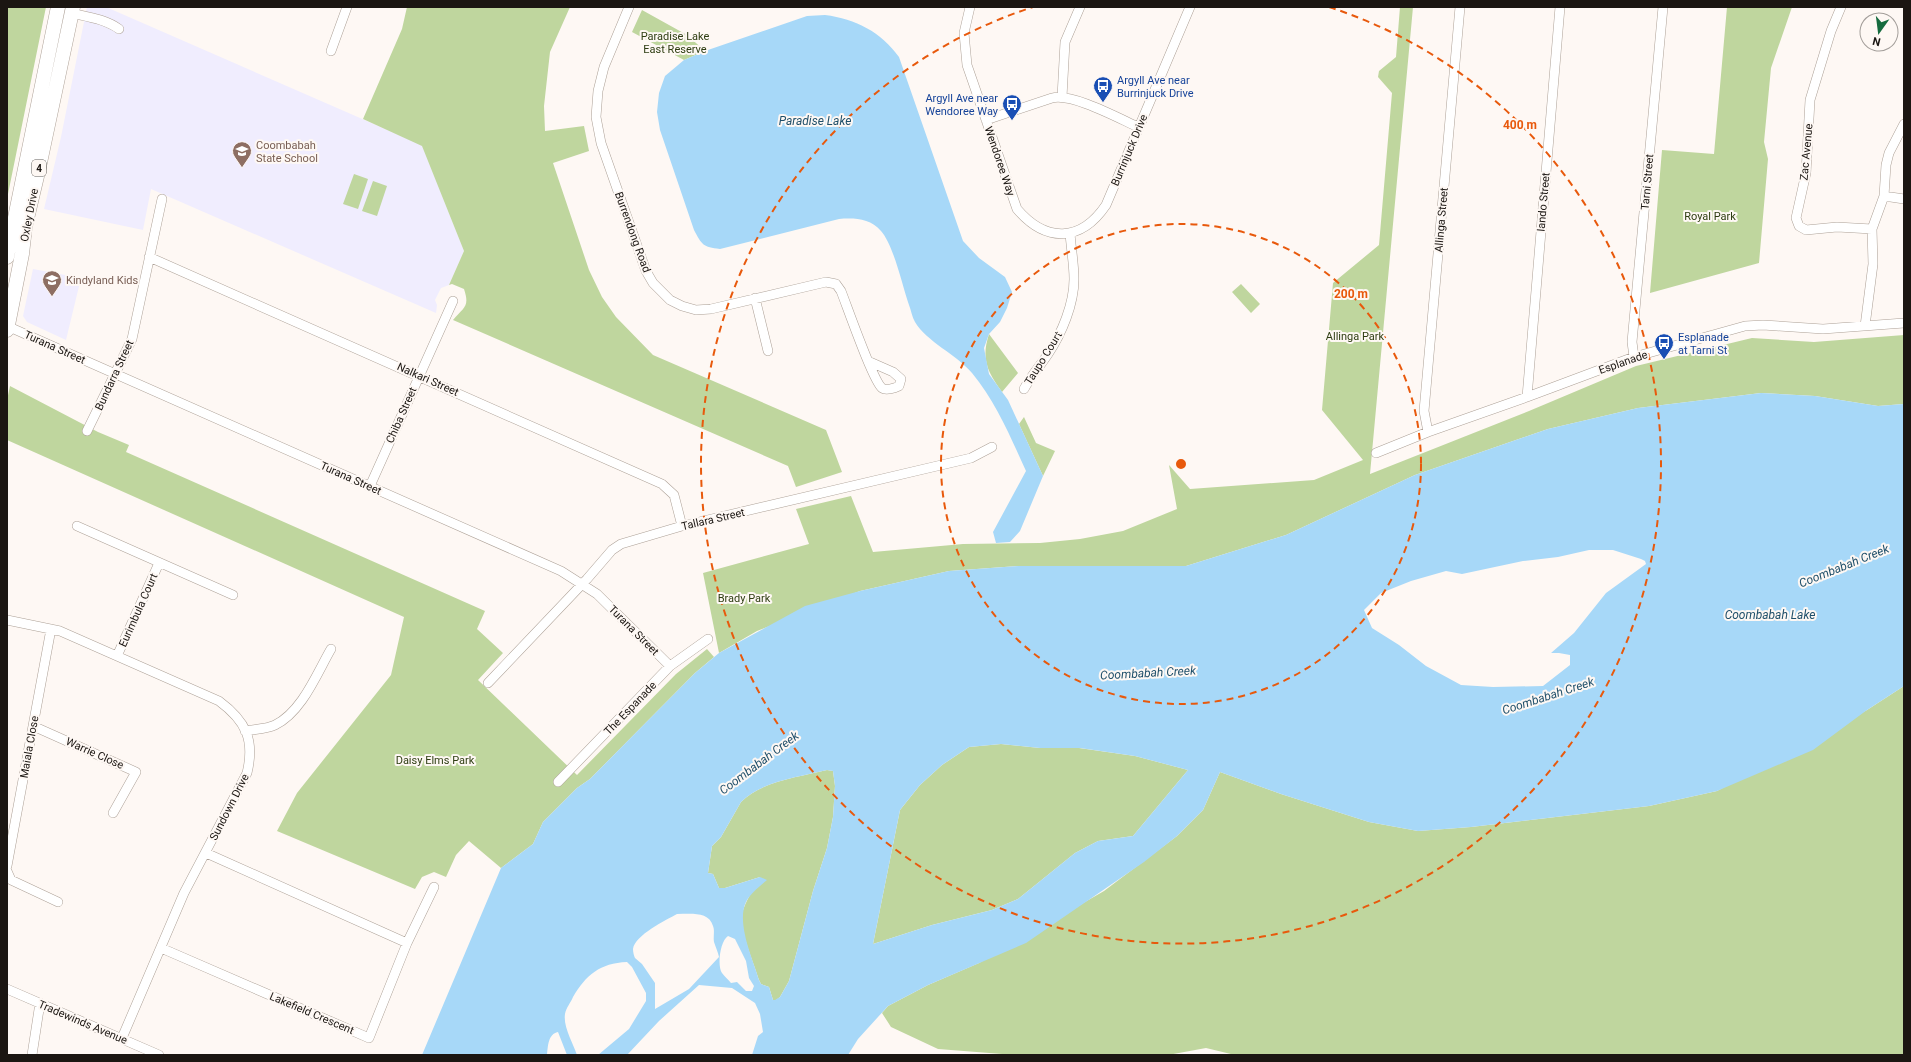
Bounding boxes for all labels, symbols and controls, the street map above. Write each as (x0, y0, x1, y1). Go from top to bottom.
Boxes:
north arrow (1859, 12, 1899, 52)
park label: Paradise Lake East Reserve (641, 30, 710, 56)
text: N (1871, 34, 1882, 48)
place label: Argyll Ave near Burrinjuck Drive (1117, 74, 1194, 100)
bus stop icon: Argyll Ave near Burrinjuck Drive (1092, 75, 1114, 103)
place label: Argyll Ave near Wendoree Way (925, 92, 999, 118)
bus stop icon: Argyll Ave near Wendoree Way (1001, 93, 1023, 121)
street label: Burrinjuck Drive (1109, 112, 1150, 188)
water label: Paradise Lake (779, 114, 851, 128)
text: 400 m (1503, 118, 1537, 132)
street label: Zac Avenue (1798, 123, 1815, 181)
street label: Wendoree Way (982, 125, 1018, 198)
place label: Coombabah State School (256, 139, 318, 165)
school or university icon: Coombabah State School (231, 140, 253, 168)
street label: Tarni Street (1639, 153, 1656, 211)
road number: 4 (32, 160, 46, 176)
street label: Iando Street (1534, 172, 1553, 232)
street label: Oxley Drive (18, 187, 41, 243)
street label: Allinga Street (1432, 187, 1451, 253)
street label: Burrendong Road (612, 190, 653, 274)
park label: Royal Park (1684, 210, 1736, 223)
school or university icon: Kindyland Kids (41, 269, 63, 297)
place label: Kindyland Kids (66, 274, 139, 287)
text: 200 m (1334, 287, 1368, 301)
street label: Turana Street (22, 328, 88, 367)
street label: Taupo Court (1022, 329, 1065, 387)
park label: Allinga Park (1326, 330, 1385, 343)
place label: Esplanade at Tarni St (1678, 331, 1729, 357)
bus stop icon: Esplanade at Tarni St (1653, 332, 1675, 360)
street label: Bundarra Street (92, 338, 137, 412)
street label: Esplanade (1597, 348, 1649, 377)
street label: Nalkari Street (395, 360, 461, 399)
street label: Chiba Street (383, 385, 420, 445)
centre of rings (1174, 457, 1188, 471)
street label: Turana Street (318, 459, 384, 498)
street label: Tallara Street (680, 506, 746, 533)
water label: Coombabah Creek (1797, 541, 1892, 590)
street label: Eurimbula Court (116, 571, 161, 649)
park label: Brady Park (718, 592, 771, 605)
street label: Turana Street (606, 603, 662, 658)
water label: Coombabah Lake (1725, 608, 1815, 622)
water label: Coombabah Creek (1100, 663, 1197, 682)
water label: Coombabah Creek (1500, 674, 1597, 717)
street label: The Espanade (602, 679, 659, 738)
street label: Maiala Close (18, 715, 41, 779)
water label: Coombabah Creek (717, 728, 802, 797)
street label: Warrie Close (64, 735, 126, 772)
park label: Daisy Elms Park (396, 754, 475, 767)
street label: Sundown Drive (207, 772, 252, 843)
street label: Lakefield Crescent (268, 990, 356, 1037)
street label: Tradewinds Avenue (36, 998, 129, 1047)

